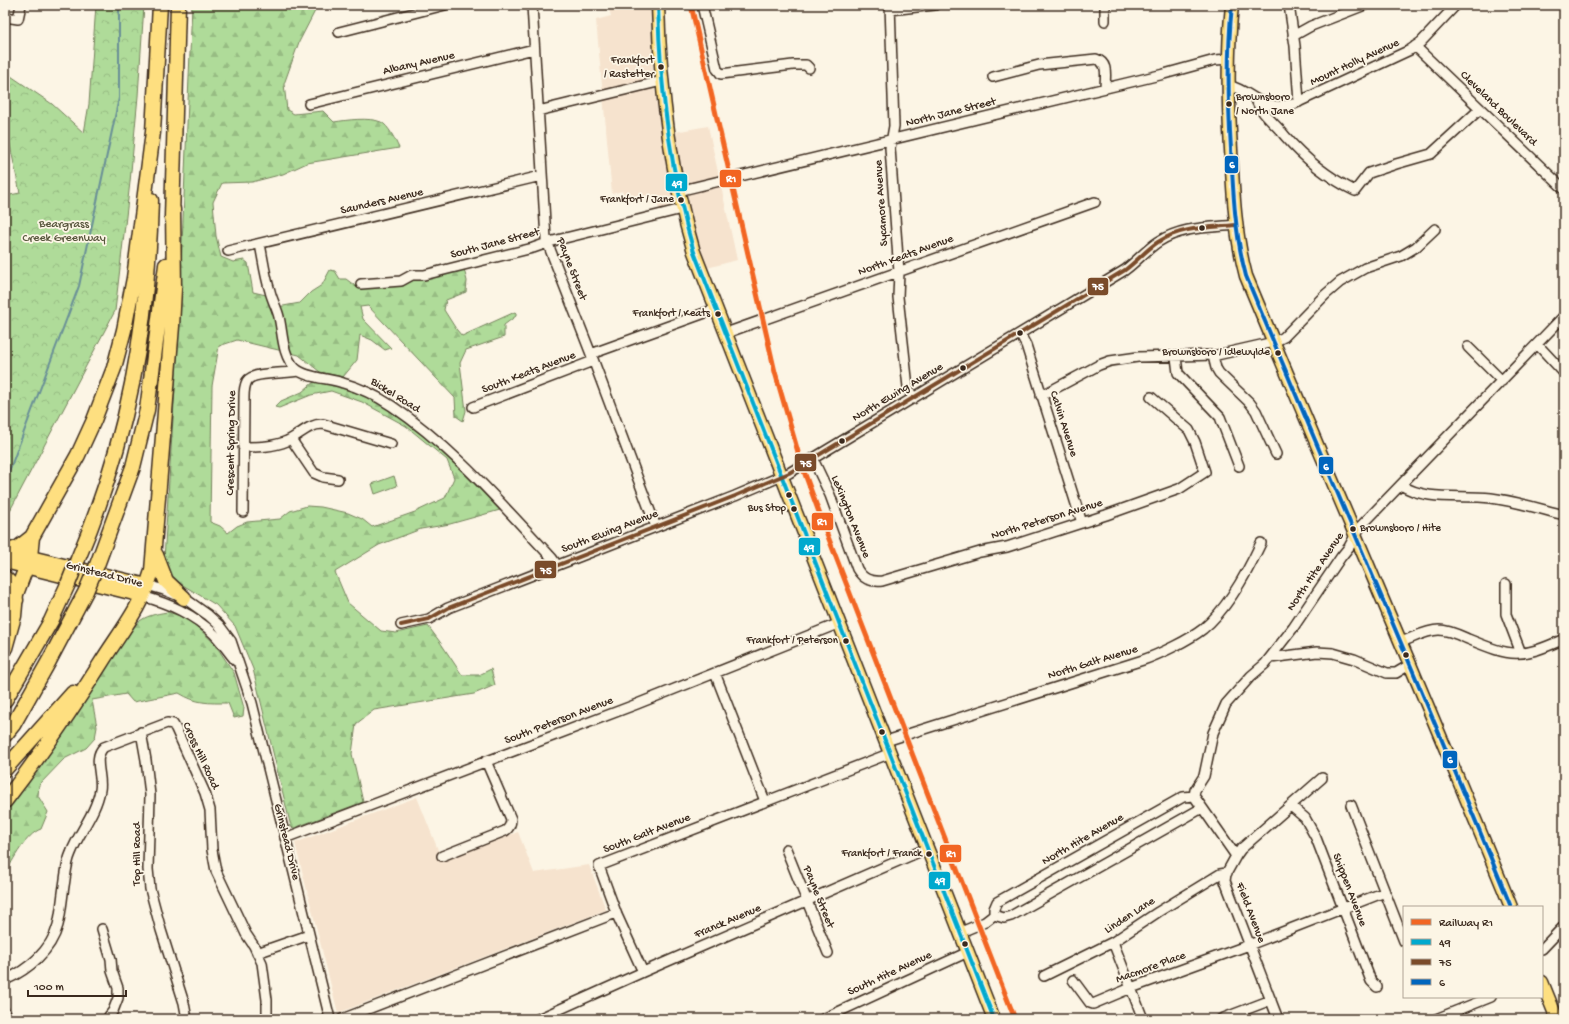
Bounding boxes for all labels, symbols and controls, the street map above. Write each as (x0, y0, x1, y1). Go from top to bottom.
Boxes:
street label: Mount Holly Avenue (1308, 36, 1403, 90)
street label: Albany Avenue (382, 49, 457, 79)
place label: Frankfort / Rastetter (604, 54, 656, 81)
marker: Frankfort / Rastetter (656, 62, 666, 72)
street label: Cleveland Boulevard (1457, 69, 1540, 150)
place label: Brownsboro / North Jane (1235, 92, 1294, 118)
street label: North Jane Street (905, 95, 999, 131)
marker: Brownsboro / North Jane (1224, 99, 1234, 109)
line badge: 6 (1224, 155, 1239, 174)
street label: Sycamore Avenue (872, 159, 892, 247)
text: 6 (1229, 160, 1235, 172)
line badge: R1 (719, 169, 742, 188)
line badge: 49 (665, 173, 688, 192)
text: R1 (725, 174, 736, 186)
text: 49 (671, 179, 683, 191)
street label: Saunders Avenue (339, 186, 425, 218)
place label: Frankfort / Jane (599, 193, 674, 206)
marker: Frankfort / Jane (676, 195, 686, 205)
park label: Beargrass Creek Greenway (22, 218, 106, 246)
unlabelled marker (1197, 223, 1207, 233)
street label: South Jane Street (449, 225, 542, 263)
street label: North Keats Avenue (857, 232, 956, 280)
street label: Payne Street (552, 235, 590, 303)
line badge: 75 (1087, 277, 1109, 296)
text: 75 (1091, 282, 1104, 294)
place label: Frankfort / Keats (632, 307, 711, 320)
marker: Frankfort / Keats (713, 309, 723, 319)
unlabelled marker (1015, 328, 1025, 338)
place label: Brownsboro / Idlewylde (1161, 347, 1270, 359)
street label: South Keats Avenue (480, 348, 579, 397)
marker: Brownsboro / Idlewylde (1273, 348, 1283, 358)
street label: North Ewing Avenue (850, 360, 947, 426)
unlabelled marker (958, 363, 968, 373)
street label: Bickel Road (367, 375, 423, 417)
street label: Calvin Avenue (1046, 389, 1080, 459)
street label: Crescent Spring Drive (224, 390, 240, 496)
unlabelled marker (837, 436, 847, 446)
line badge: 75 (794, 453, 817, 472)
line badge: 6 (1318, 456, 1334, 475)
text: 75 (799, 459, 812, 471)
text: 6 (1323, 462, 1329, 474)
street label: Lexington Avenue (827, 474, 873, 561)
unlabelled marker (784, 490, 794, 500)
street label: North Peterson Avenue (990, 496, 1105, 544)
place label: Bus Stop (747, 503, 787, 515)
marker: Bus Stop (789, 504, 799, 514)
street label: South Ewing Avenue (560, 507, 661, 557)
line badge: R1 (811, 512, 834, 531)
text: R1 (816, 517, 827, 529)
place label: Brownsboro / Hite (1359, 523, 1441, 535)
marker: Brownsboro / Hite (1348, 524, 1358, 534)
street label: North Hite Avenue (1284, 529, 1348, 614)
line badge: 49 (798, 537, 821, 556)
text: 49 (803, 543, 815, 555)
street label: Grinstead Drive (64, 559, 144, 591)
line badge: 75 (534, 560, 557, 579)
text: 75 (539, 566, 552, 578)
place label: Frankfort / Peterson (745, 634, 839, 647)
marker: Frankfort / Peterson (841, 636, 851, 646)
street label: North Galt Avenue (1046, 642, 1140, 683)
unlabelled marker (1401, 650, 1411, 660)
street label: South Peterson Avenue (503, 694, 616, 748)
street label: Cross Hill Road (178, 720, 222, 793)
unlabelled marker (877, 727, 887, 737)
line badge: 6 (1442, 750, 1458, 769)
text: 6 (1447, 755, 1453, 767)
street label: Grinstead Drive (270, 802, 302, 882)
street label: South Galt Avenue (601, 811, 693, 857)
street label: North Hite Avenue (1040, 811, 1127, 869)
street label: Top Hill Road (131, 821, 145, 887)
line badge: R1 (939, 844, 962, 863)
place label: Frankfort / Franck (840, 847, 923, 860)
marker: Frankfort / Franck (924, 849, 934, 859)
text: R1 (945, 849, 956, 861)
street label: Shippen Avenue (1329, 851, 1370, 929)
street label: Payne Street (799, 863, 837, 931)
line badge: 49 (928, 871, 951, 890)
text: 49 (934, 876, 946, 888)
street label: Field Avenue (1232, 880, 1268, 946)
street label: Linden Lane (1102, 894, 1159, 938)
street label: Franck Avenue (692, 901, 764, 943)
legend (1403, 906, 1543, 998)
text: Railway R1 (1439, 917, 1493, 931)
text: 49 (1439, 937, 1451, 951)
unlabelled marker (960, 939, 970, 949)
street label: South Hite Avenue (846, 948, 935, 1000)
street label: Macmore Place (1114, 949, 1189, 987)
text: 75 (1438, 957, 1452, 971)
scale bar (28, 972, 126, 998)
text: 6 (1439, 977, 1446, 991)
text: 100 m (33, 981, 64, 995)

